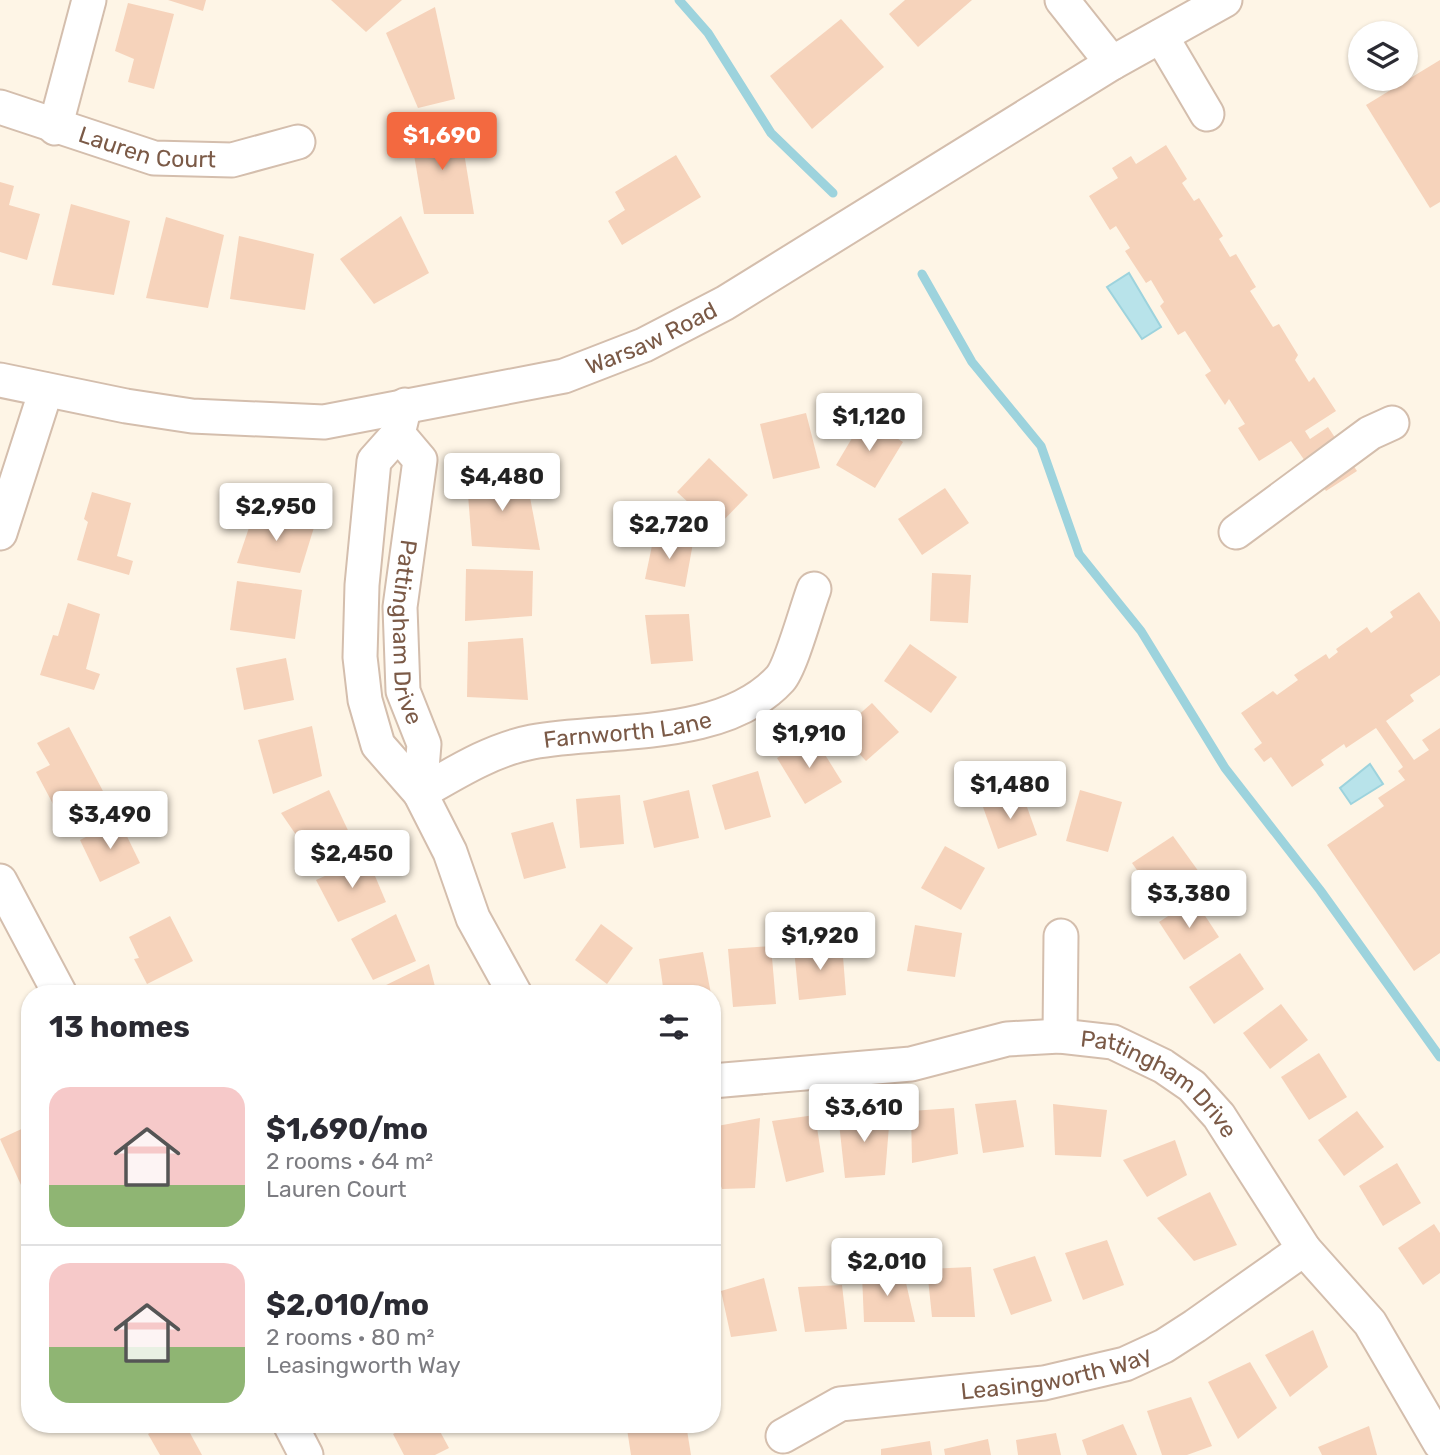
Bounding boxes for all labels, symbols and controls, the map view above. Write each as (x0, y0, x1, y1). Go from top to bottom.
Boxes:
map controls (1348, 21, 1418, 91)
button: layers (1348, 21, 1418, 91)
pin: $1,690 (385, 113, 499, 172)
street label: Lauren Court (75, 120, 216, 174)
text: $1,690 (403, 121, 481, 149)
street label: Warsaw Road (581, 296, 722, 380)
pin: $1,120 (812, 393, 926, 453)
text: $1,120 (832, 402, 906, 430)
pin: $4,480 (445, 454, 559, 513)
text: $4,480 (460, 462, 544, 490)
pin: $2,950 (219, 484, 333, 543)
text: $2,950 (235, 492, 317, 520)
pin: $2,720 (612, 502, 726, 561)
text: $2,720 (629, 510, 709, 538)
street label: Pattingham Drive (386, 538, 429, 729)
street label: Farnworth Lane (542, 705, 715, 754)
pin: $1,910 (752, 710, 866, 770)
text: $1,910 (772, 719, 846, 747)
pin: $1,480 (953, 762, 1067, 821)
text: $1,480 (970, 770, 1050, 798)
pin: $3,490 (53, 792, 167, 851)
text: $3,490 (69, 800, 151, 828)
pin: $2,450 (295, 830, 409, 890)
text: $2,450 (311, 839, 393, 867)
pin: $3,380 (1132, 870, 1246, 930)
text: $3,380 (1147, 879, 1231, 907)
pin: $1,920 (763, 912, 877, 972)
text: $1,920 (781, 921, 859, 949)
icon: filters (655, 1008, 693, 1046)
text: 13 homes (49, 1009, 190, 1045)
street label: Pattingham Drive (1079, 1024, 1243, 1143)
pin: $3,610 (807, 1084, 921, 1144)
text: $3,610 (825, 1093, 903, 1121)
text: $1,690/mo (266, 1111, 428, 1147)
icon: home (105, 1115, 189, 1199)
text: 2 rooms · 64 m² (266, 1147, 433, 1175)
text: Lauren Court (266, 1175, 407, 1203)
pin: $2,010 (830, 1238, 944, 1298)
text: $2,010 (847, 1247, 927, 1275)
text: $2,010/mo (266, 1287, 429, 1323)
icon: home (105, 1291, 189, 1375)
text: 2 rooms · 80 m² (266, 1323, 434, 1351)
street label: Leasingworth Way (959, 1340, 1156, 1406)
text: Leasingworth Way (266, 1351, 461, 1379)

